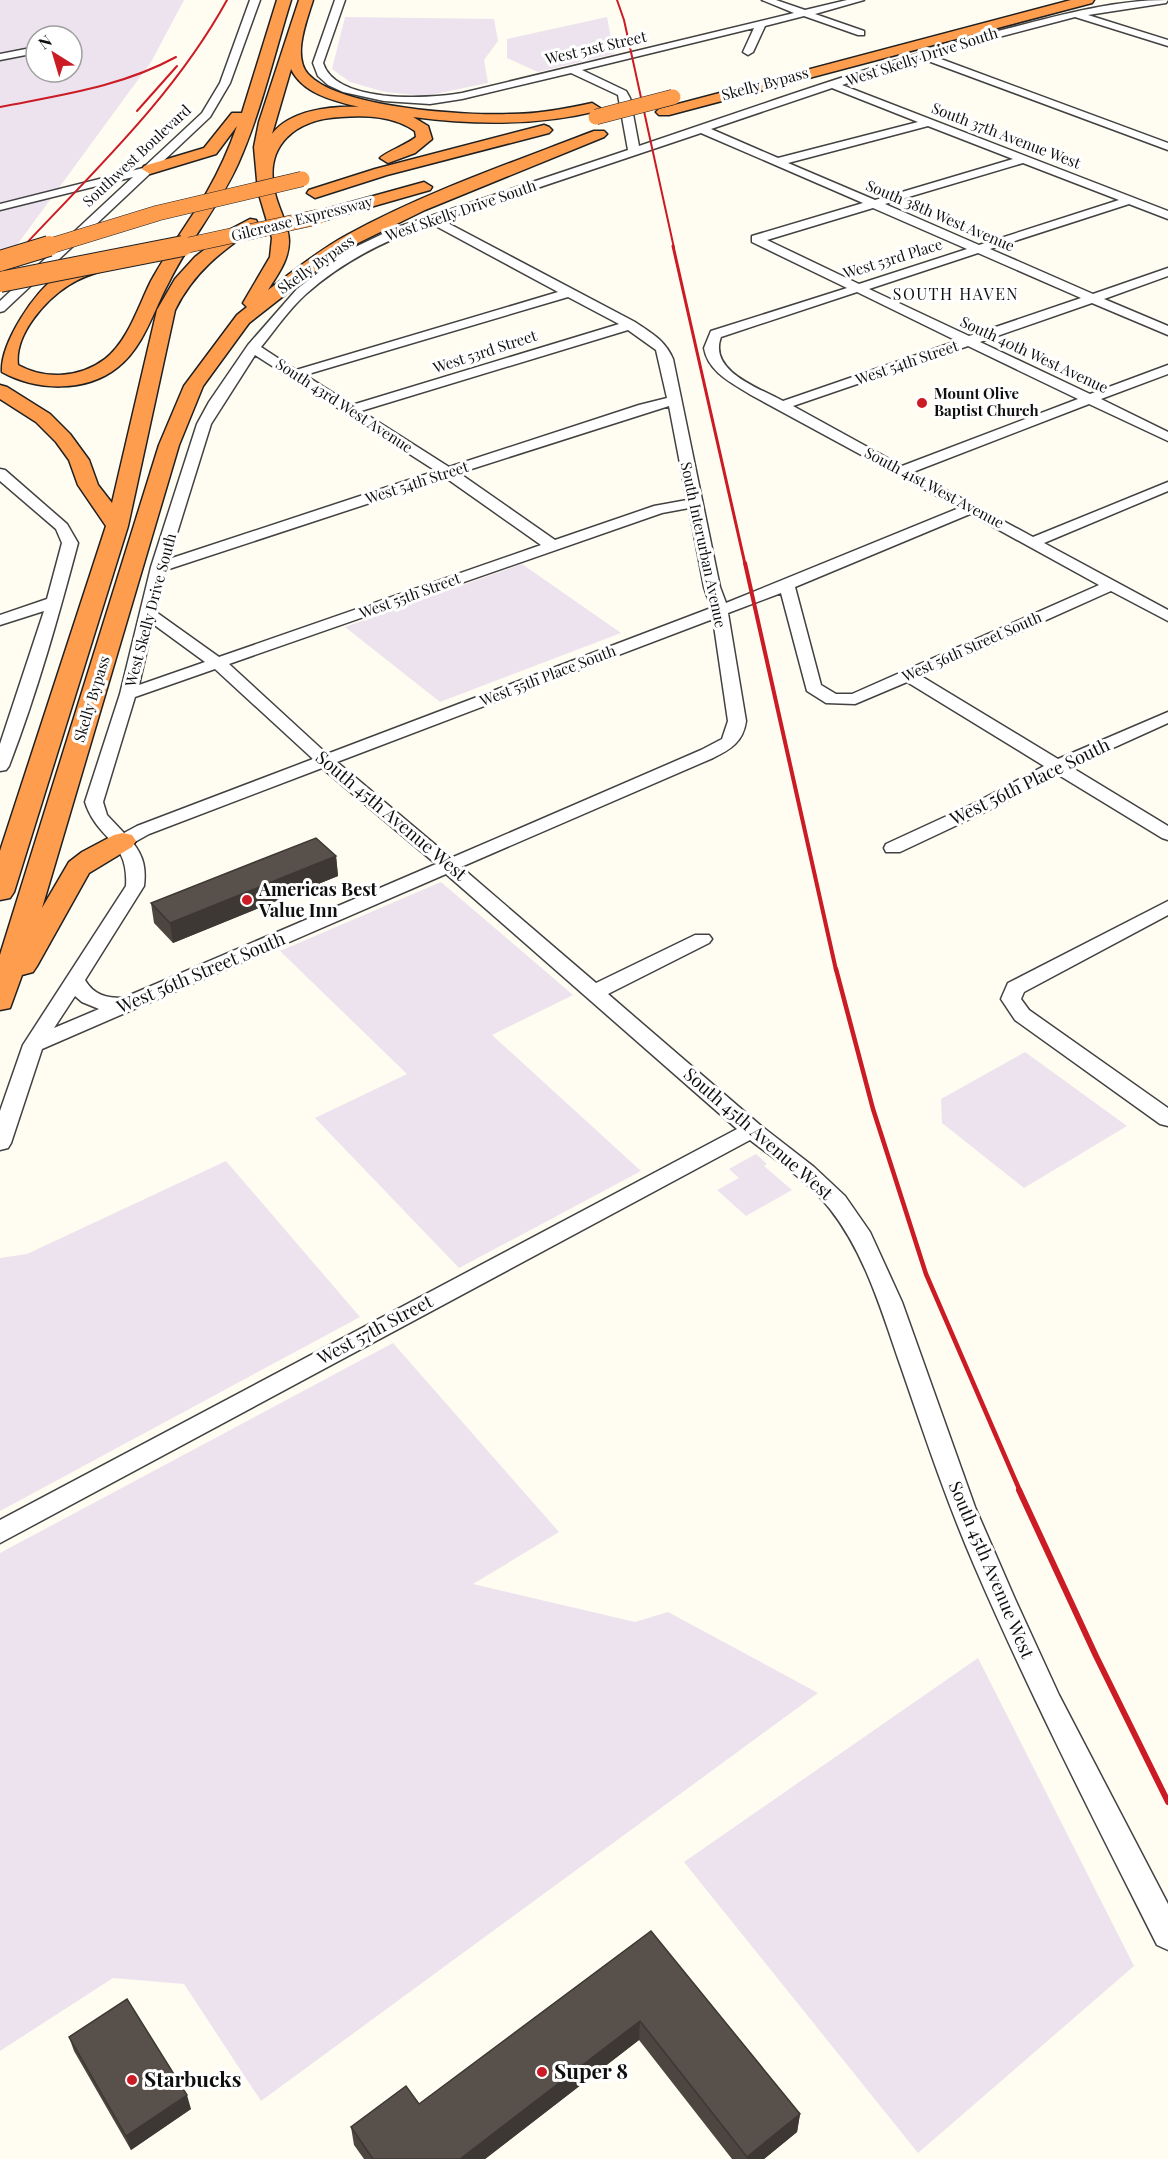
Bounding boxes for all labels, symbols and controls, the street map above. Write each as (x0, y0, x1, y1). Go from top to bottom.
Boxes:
street label: West Skelly Drive South (842, 22, 1000, 90)
north arrow (24, 24, 84, 84)
street label: West 51st Street (542, 26, 649, 69)
text: N (34, 29, 56, 53)
street label: Skelly Bypass (719, 62, 810, 104)
street label: South 37th Avenue West (929, 97, 1084, 173)
street label: Southwest Boulevard (78, 100, 195, 211)
street label: West Skelly Drive South (382, 175, 539, 246)
street label: South 38th West Avenue (863, 175, 1018, 255)
street label: Gilcrease Expressway (229, 191, 375, 245)
street label: Skelly Bypass (273, 230, 358, 298)
street label: West 53rd Place (840, 233, 945, 283)
district label: SOUTH HAVEN (893, 283, 1019, 304)
street label: South 40th West Avenue (957, 311, 1112, 397)
street label: West 53rd Street (429, 325, 540, 378)
street label: West 54th Street (852, 335, 961, 389)
street label: South 43rd West Avenue (272, 353, 417, 457)
place label: Mount Olive Baptist Church (934, 383, 1039, 420)
marker: Mount Olive Baptist Church (915, 396, 929, 410)
street label: South 41st West Avenue (861, 442, 1008, 532)
street label: West 54th Street (362, 456, 472, 508)
street label: South Interurban Avenue (677, 460, 731, 630)
street label: West Skelly Drive South (120, 531, 180, 690)
street label: West 55th Street (355, 567, 464, 623)
street label: West 56th Street South (898, 606, 1045, 686)
street label: West 55th Place South (476, 640, 619, 711)
street label: Skelly Bypass (68, 653, 114, 744)
street label: West 56th Place South (945, 732, 1114, 831)
street label: South 45th Avenue West (311, 745, 473, 886)
place label: Americas Best Value Inn (258, 877, 378, 922)
marker: Americas Best Value Inn (240, 893, 254, 907)
street label: West 56th Street South (112, 926, 289, 1019)
street label: South 45th Avenue West (679, 1062, 839, 1205)
street label: West 57th Street (312, 1288, 437, 1370)
street label: South 45th Avenue West (944, 1477, 1040, 1662)
place label: Super 8 (554, 2056, 628, 2084)
place label: Starbucks (144, 2064, 241, 2092)
marker: Super 8 (535, 2065, 549, 2079)
marker: Starbucks (125, 2073, 139, 2087)

